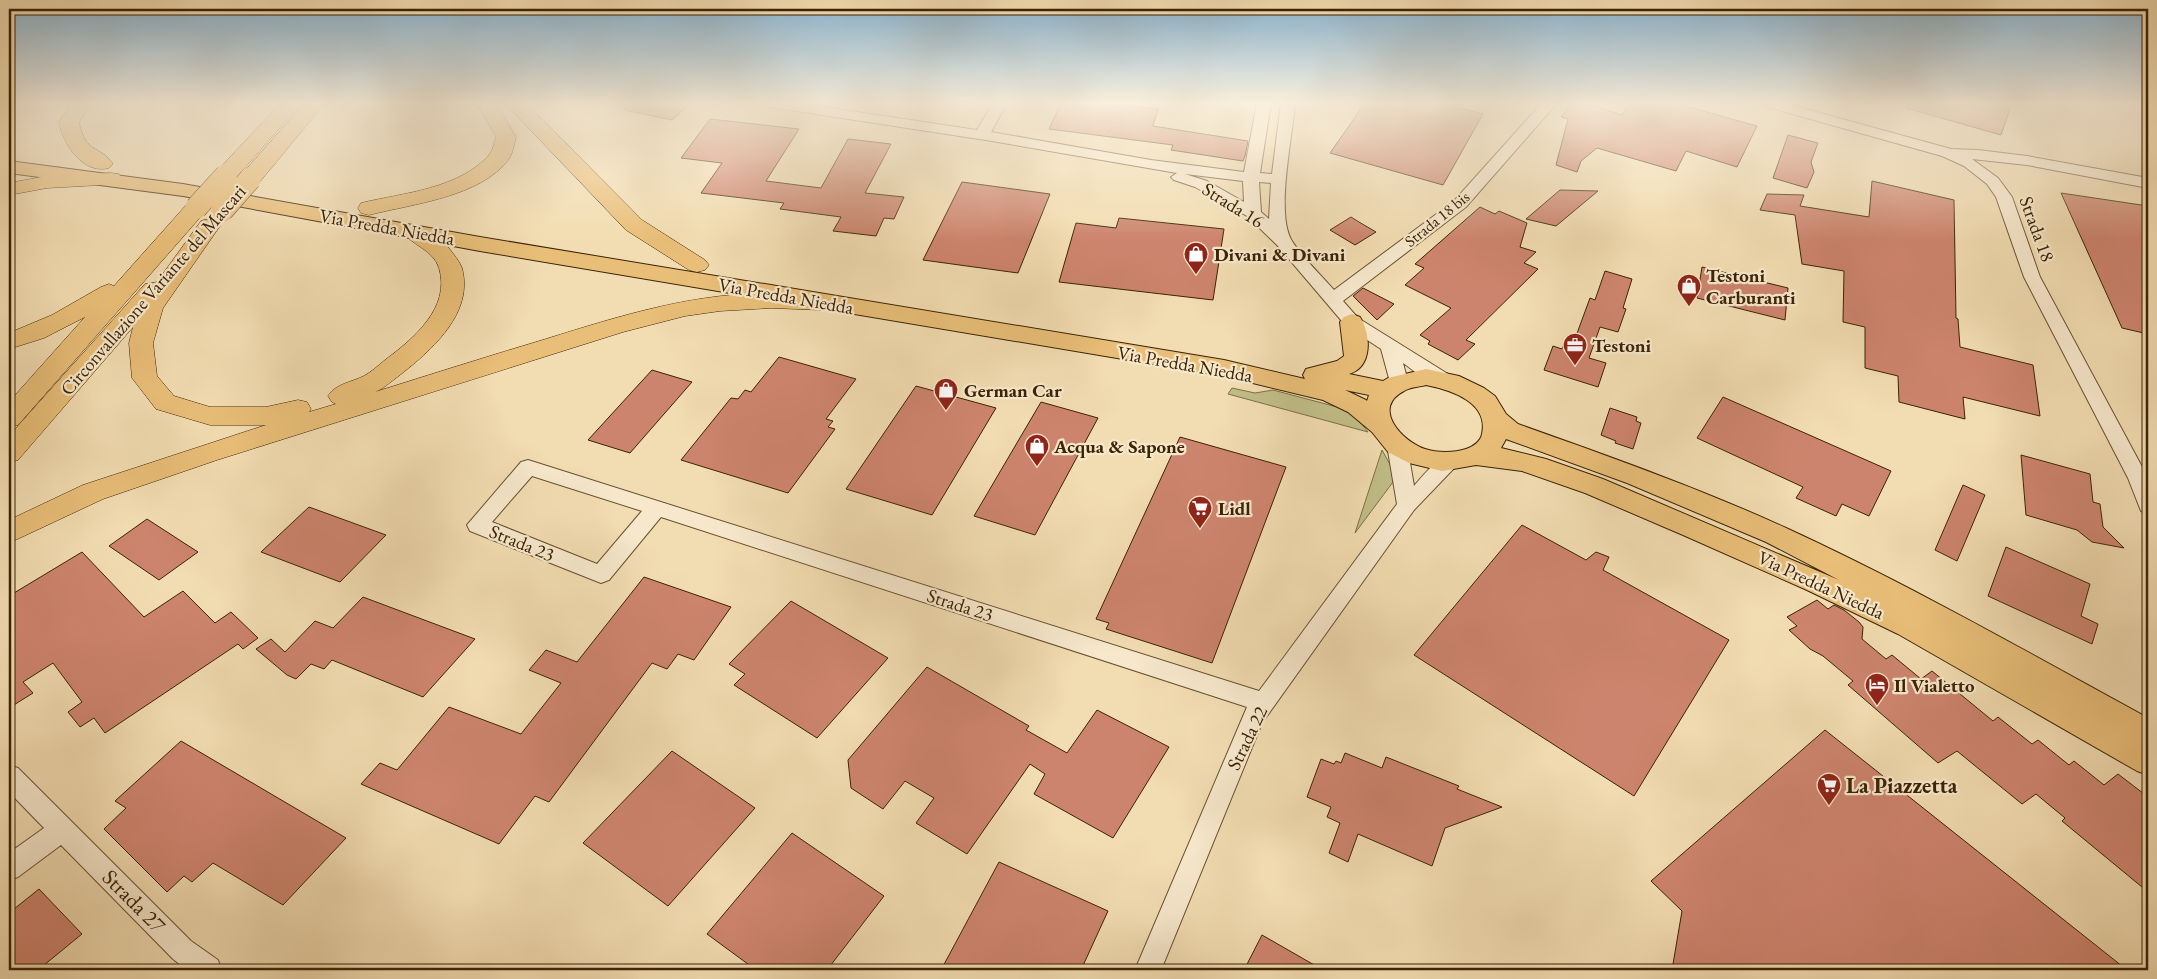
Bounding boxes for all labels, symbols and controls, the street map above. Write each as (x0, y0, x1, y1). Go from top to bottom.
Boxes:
street label: Strada 16 (1198, 176, 1268, 234)
street label: Circonvallazione Variante del Mascari (55, 179, 252, 401)
street label: Strada 18 bis (1400, 186, 1474, 252)
street label: Strada 18 (2014, 193, 2060, 265)
street label: Via Predda Niedda (317, 203, 457, 251)
shop icon: Divani & Divani (1183, 241, 1209, 275)
place label: Divani & Divani (1214, 242, 1346, 267)
place label: Testoni Carburanti (1706, 263, 1796, 310)
street label: Via Predda Niedda (716, 272, 856, 320)
shop icon: Testoni Carburanti (1676, 273, 1702, 307)
office icon: Testoni (1562, 332, 1588, 366)
place label: Testoni (1592, 333, 1652, 358)
street label: Via Predda Niedda (1115, 340, 1255, 388)
shop icon: German Car (933, 377, 959, 411)
place label: German Car (964, 378, 1062, 403)
shop icon: Acqua & Sapone (1024, 433, 1050, 467)
place label: Acqua & Sapone (1053, 434, 1185, 459)
supermarket icon: Lidl (1187, 495, 1213, 529)
place label: Lidl (1218, 496, 1251, 521)
street label: Strada 23 (486, 519, 558, 567)
street label: Via Predda Niedda (1754, 545, 1889, 625)
street label: Strada 23 (924, 583, 996, 627)
hotel icon: Il Vialetto (1864, 672, 1890, 706)
place label: Il Vialetto (1894, 673, 1975, 698)
street label: Strada 22 (1221, 702, 1273, 774)
place label: La Piazzetta (1846, 771, 1958, 800)
supermarket icon: La Piazzetta (1816, 772, 1842, 806)
street label: Strada 27 (96, 863, 172, 939)

